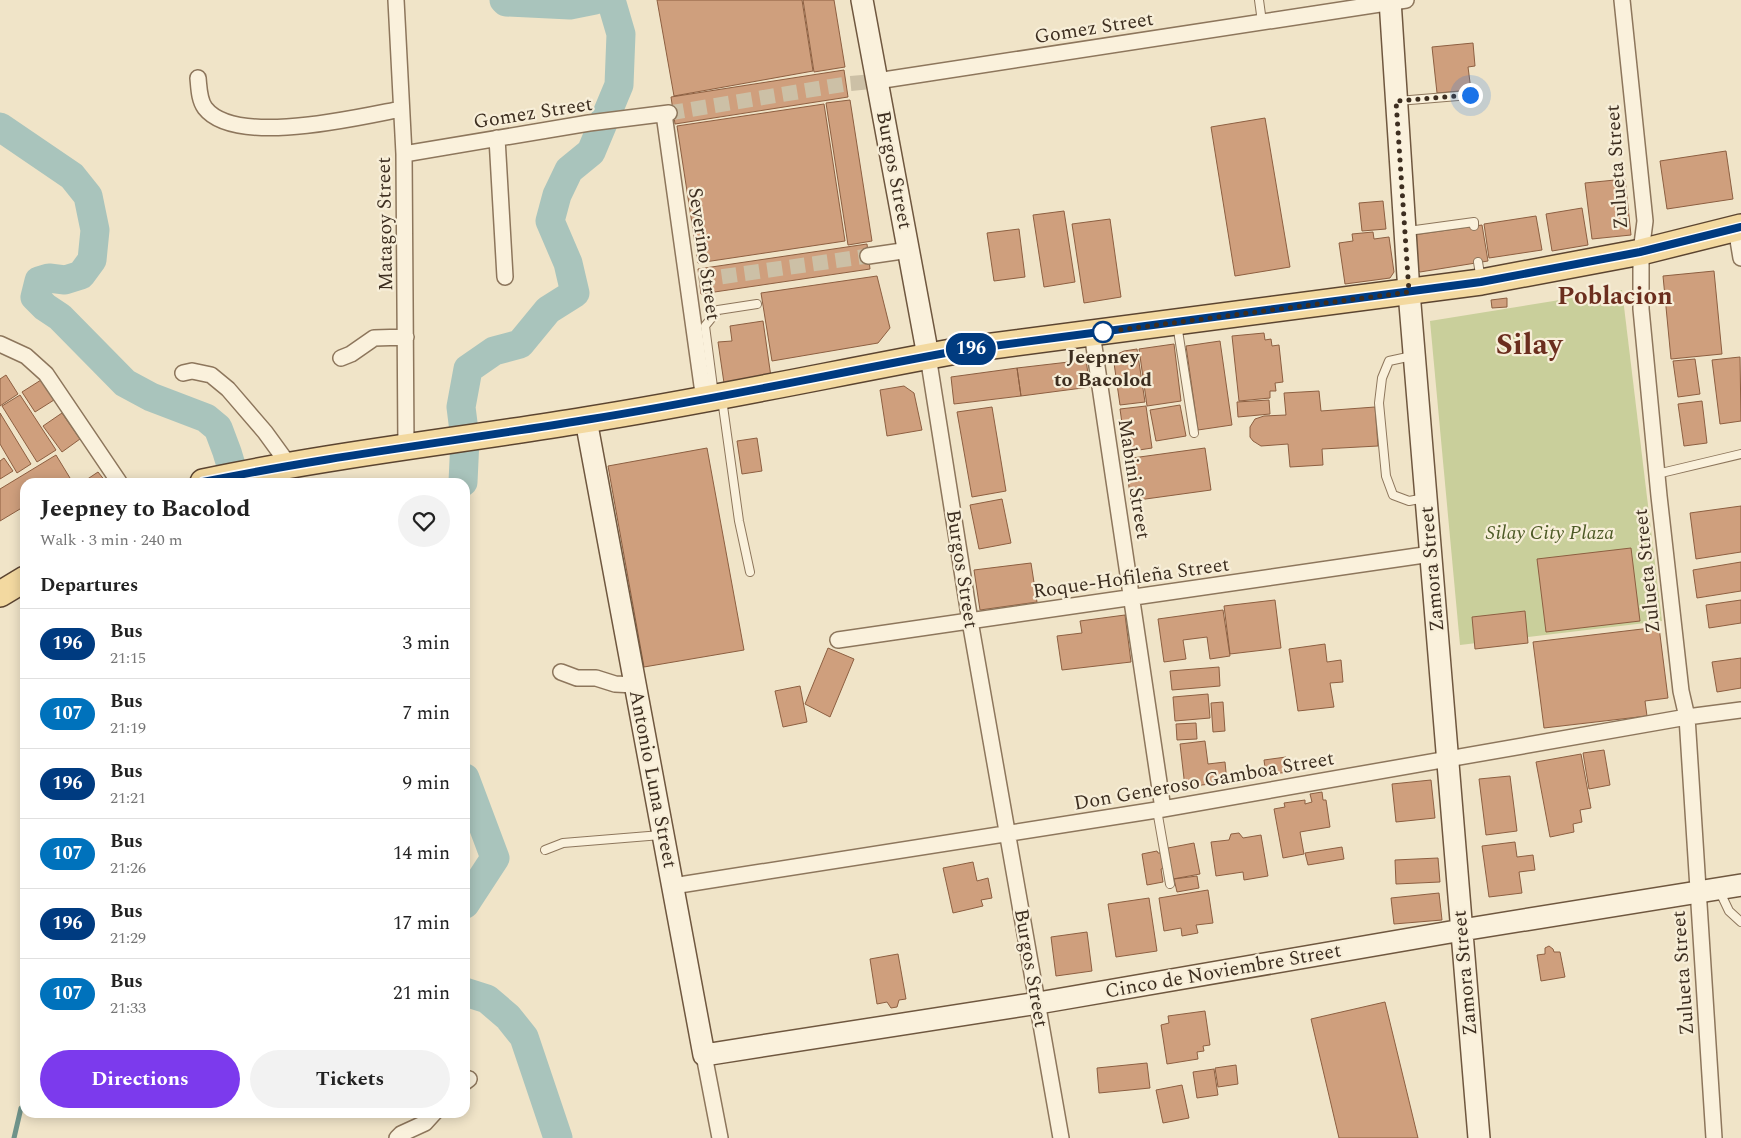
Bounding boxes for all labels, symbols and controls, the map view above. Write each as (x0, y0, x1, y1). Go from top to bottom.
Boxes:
street label: Gomez Street (1032, 4, 1156, 52)
your location (1458, 83, 1483, 108)
street label: Gomez Street (471, 89, 595, 137)
street label: Zulueta Street (1598, 103, 1636, 231)
street label: Burgos Street (868, 108, 920, 232)
street label: Matagoy Street (369, 157, 401, 291)
street label: Severino Street (680, 186, 728, 322)
district label: Poblacion (1557, 278, 1673, 316)
marker: Jeepney to Bacolod (1092, 321, 1114, 343)
district label: Silay (1496, 322, 1564, 368)
line badge: 196 (942, 333, 1000, 365)
text: 196 (956, 335, 986, 362)
place label: Jeepney to Bacolod (1054, 342, 1152, 395)
street label: Mabini Street (1110, 417, 1158, 541)
text: Jeepney to Bacolod (40, 491, 250, 527)
button: heart (398, 495, 450, 547)
street label: Zamora Street (1412, 505, 1452, 633)
street label: Burgos Street (938, 507, 986, 631)
street label: Zulueta Street (1626, 507, 1668, 635)
park label: Silay City Plaza (1486, 518, 1614, 548)
text: Walk · 3 min · 240 m (40, 528, 183, 552)
street label: Roque-Hofileña Street (1031, 549, 1231, 607)
text: Departures (40, 571, 138, 600)
text: Bus (110, 617, 143, 646)
text: 3 min (402, 629, 450, 658)
text: 196 (52, 630, 83, 657)
text: 21:15 (110, 646, 146, 670)
text: Bus (110, 687, 143, 716)
street label: Antonio Luna Street (621, 687, 685, 871)
text: 7 min (402, 699, 450, 728)
text: 107 (52, 700, 83, 727)
text: 21:19 (110, 716, 146, 740)
street label: Don Generoso Gamboa Street (1071, 743, 1337, 819)
text: Bus (110, 757, 143, 786)
text: 9 min (402, 769, 450, 798)
text: 196 (52, 770, 83, 797)
text: 21:21 (110, 786, 146, 810)
text: Bus (110, 827, 143, 856)
text: 14 min (393, 839, 450, 868)
text: 107 (52, 840, 83, 867)
text: 21:26 (110, 856, 146, 880)
text: Bus (110, 897, 143, 926)
street label: Burgos Street (1006, 906, 1056, 1030)
text: 17 min (393, 909, 450, 938)
street label: Zamora Street (1445, 909, 1485, 1037)
street label: Zulueta Street (1664, 909, 1702, 1037)
text: 196 (52, 910, 83, 937)
text: 21:29 (110, 926, 146, 950)
street label: Cinco de Noviembre Street (1103, 935, 1343, 1007)
text: Bus (110, 967, 143, 996)
text: 21 min (393, 979, 450, 1008)
text: 107 (52, 980, 83, 1007)
text: 21:33 (110, 996, 146, 1020)
button: Directions (40, 1050, 240, 1108)
button: Tickets (250, 1050, 450, 1108)

